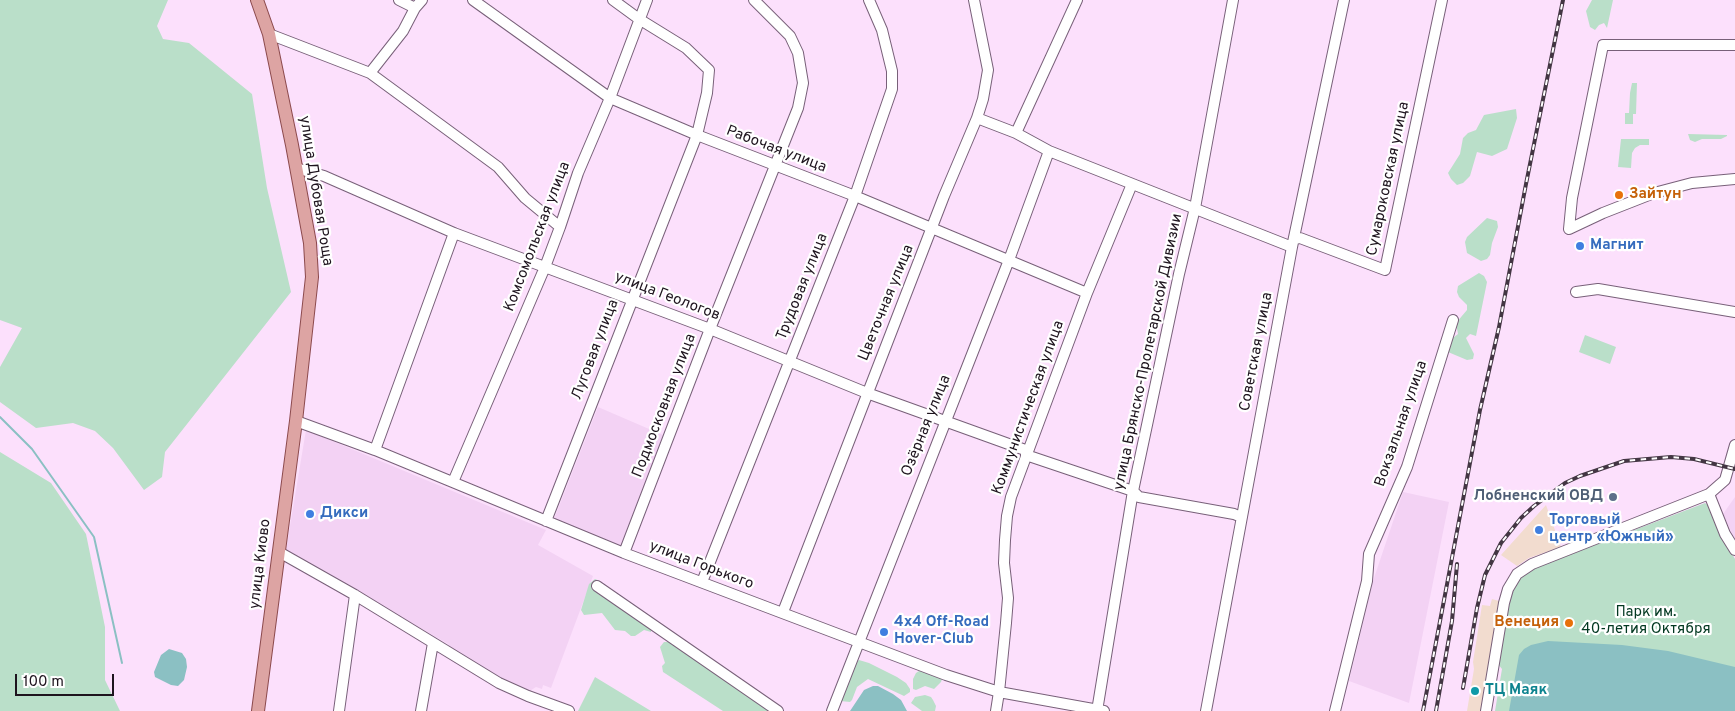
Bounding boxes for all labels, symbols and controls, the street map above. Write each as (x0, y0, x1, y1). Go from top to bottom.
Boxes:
street label: Сумароковская улица (1364, 100, 1414, 258)
street label: улица Дубовая Роща (294, 115, 336, 267)
street label: Рабочая улица (723, 123, 829, 177)
street label: Комсомольская улица (501, 160, 575, 314)
place label: Зайтун (1629, 186, 1682, 204)
marker: Зайтун (1613, 189, 1625, 201)
street label: улица Брянско-Пролетарской Дивизии (1111, 212, 1187, 492)
street label: Трудовая улица (773, 231, 833, 343)
place label: Магнит (1590, 237, 1643, 255)
marker: Магнит (1574, 240, 1586, 252)
street label: Цветочная улица (856, 242, 918, 364)
street label: улица Геологов (612, 269, 722, 325)
street label: Советская улица (1237, 291, 1277, 413)
street label: Луговая улица (569, 297, 623, 403)
street label: Коммунистическая улица (989, 319, 1069, 497)
street label: Подмосковная улица (629, 332, 701, 480)
street label: Вокзальная улица (1372, 359, 1432, 489)
street label: Озёрная улица (898, 373, 956, 479)
place label: Лобненский ОВД (1473, 488, 1603, 506)
marker: Лобненский ОВД (1607, 491, 1619, 503)
place label: Дикси (320, 505, 368, 523)
marker: Дикси (304, 508, 316, 520)
place label: Торговый центр «Южный» (1549, 512, 1674, 547)
street label: улица Киово (247, 518, 275, 610)
marker: Торговый центр «Южный» (1533, 524, 1545, 536)
street label: улица Горького (646, 538, 756, 594)
park label: Парк им. 40-летия Октября (1581, 604, 1711, 639)
place label: 4x4 Off-Road Hover-Club (894, 614, 989, 649)
place label: Венеция (1494, 614, 1559, 632)
marker: Венеция (1563, 617, 1575, 629)
marker: 4x4 Off-Road Hover-Club (878, 626, 890, 638)
scale bar (18, 664, 116, 696)
text: 100 m (23, 673, 64, 692)
place label: ТЦ Маяк (1485, 682, 1547, 700)
marker: ТЦ Маяк (1469, 685, 1481, 697)

